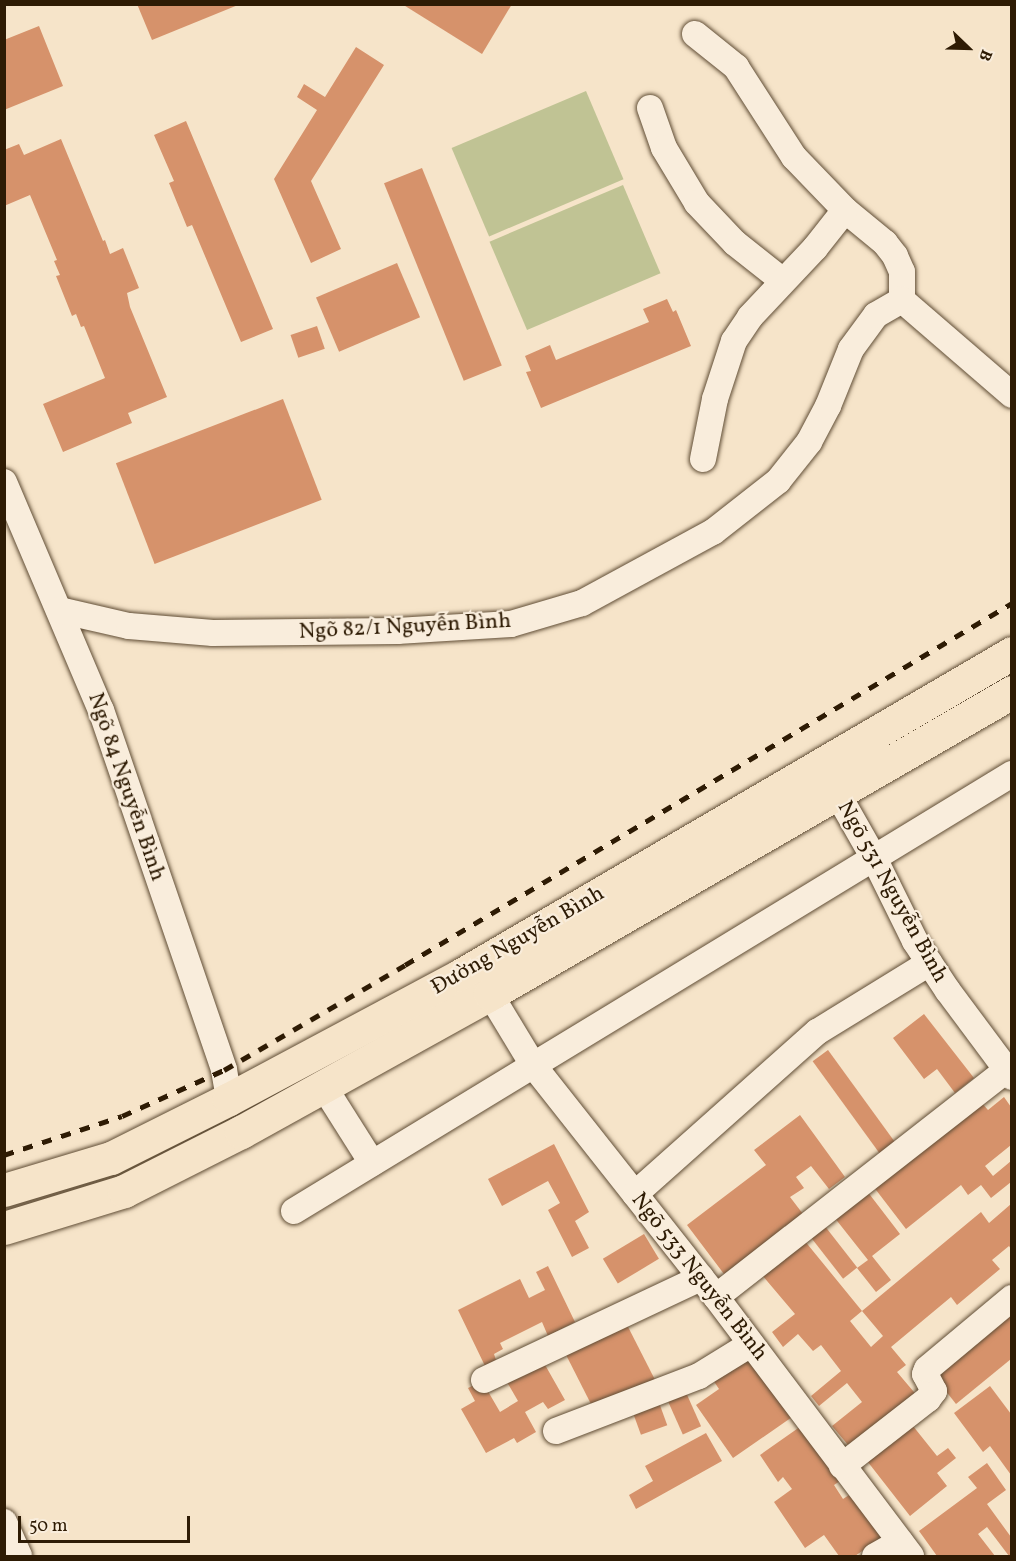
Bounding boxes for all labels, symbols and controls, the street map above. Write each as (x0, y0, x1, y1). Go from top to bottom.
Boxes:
north arrow (938, 18, 998, 78)
text: B (972, 46, 997, 64)
street label: Ngõ 82/1 Nguyễn Bình (298, 608, 512, 646)
street label: Ngõ 84 Nguyễn Bình (81, 689, 171, 885)
street label: Ngõ 531 Nguyễn Bình (831, 796, 953, 988)
street label: Đường Nguyễn Bình (427, 881, 609, 1001)
street label: Ngõ 533 Nguyễn Bình (625, 1187, 773, 1367)
scale bar (21, 1504, 194, 1542)
text: 50 m (29, 1514, 68, 1539)

